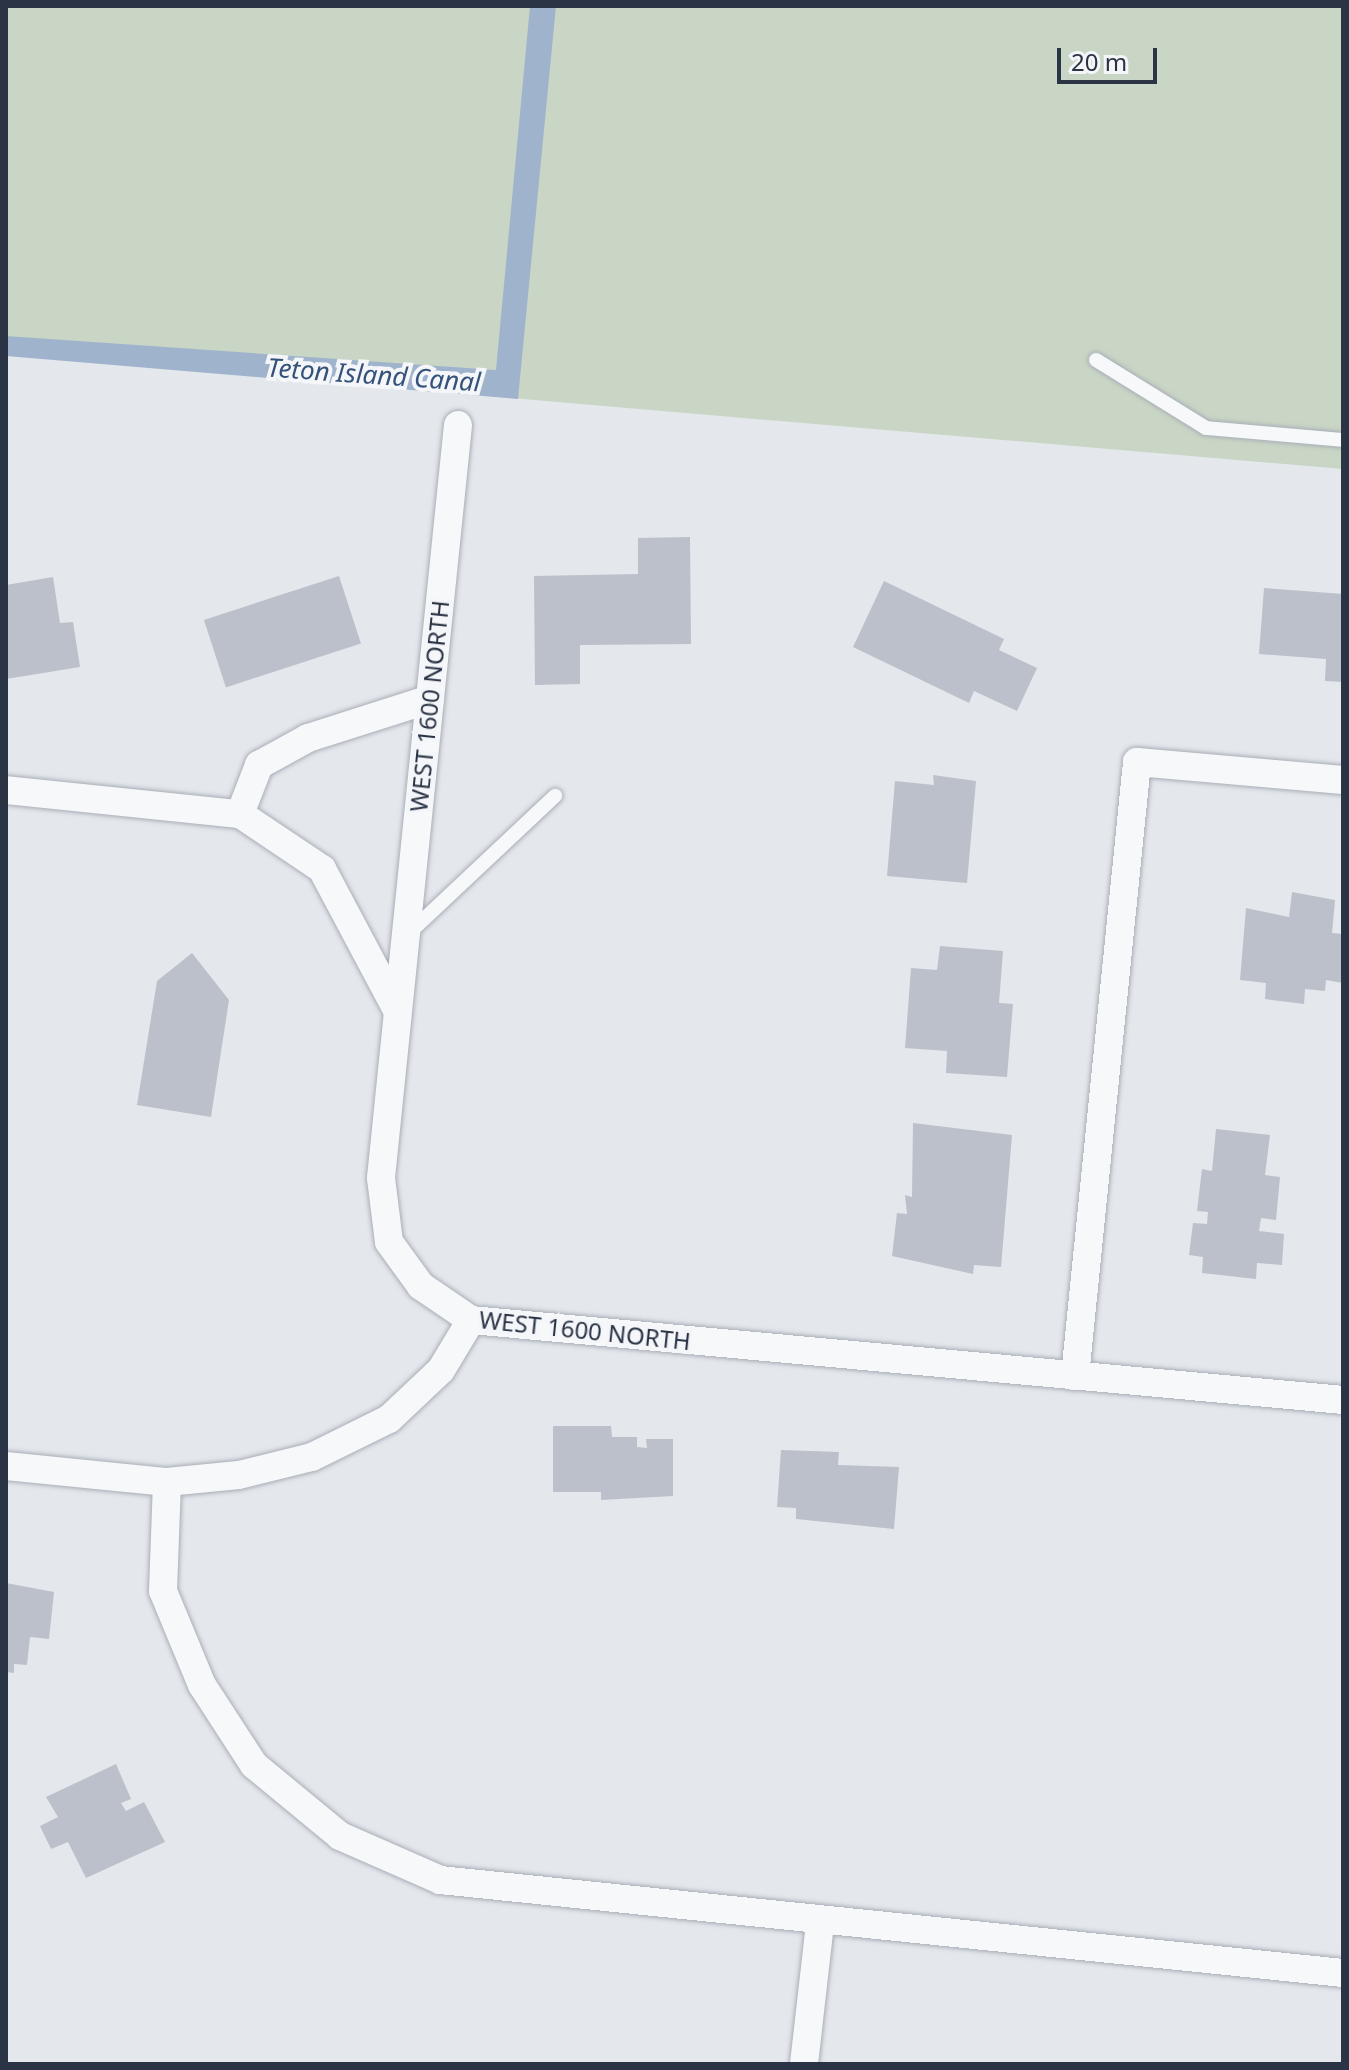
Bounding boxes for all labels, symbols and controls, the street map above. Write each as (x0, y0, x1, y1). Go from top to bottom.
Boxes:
scale bar (1061, 32, 1161, 82)
text: 20 m (1071, 45, 1127, 78)
water label: Teton Island Canal (266, 352, 482, 398)
street label: WEST 1600 NORTH (404, 599, 454, 813)
street label: WEST 1600 NORTH (478, 1305, 692, 1355)

